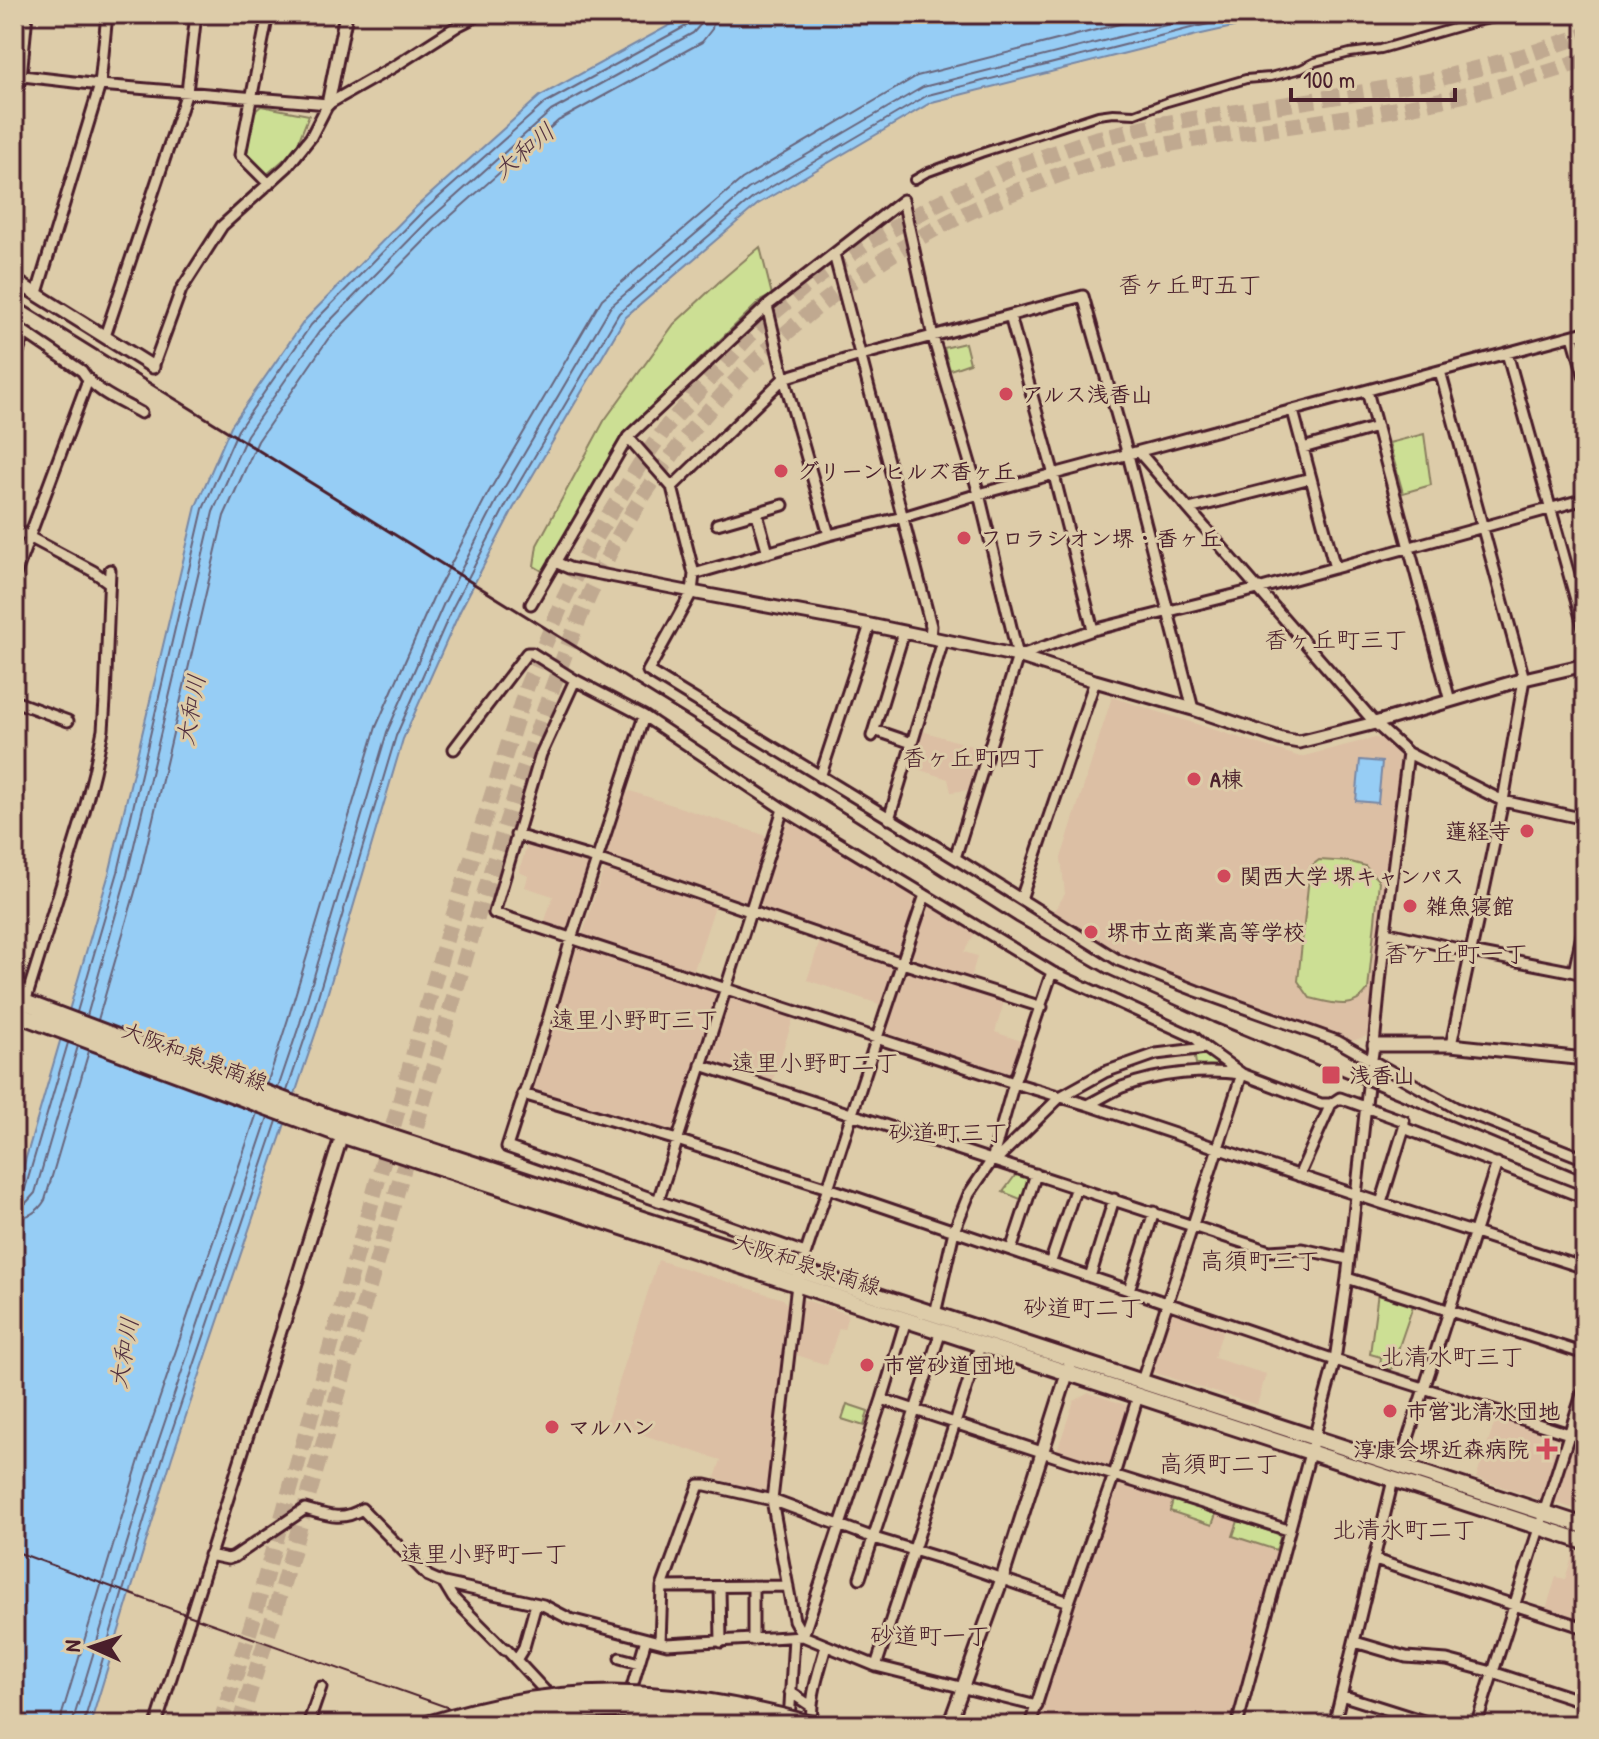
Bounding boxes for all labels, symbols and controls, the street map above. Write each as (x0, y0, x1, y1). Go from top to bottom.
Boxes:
scale bar (1291, 52, 1455, 102)
text: 100 m (1303, 63, 1355, 95)
water label: 大和川 (485, 115, 561, 186)
district label: 香ヶ丘町五丁 (1118, 268, 1262, 300)
place label: アルス浅香山 (1022, 379, 1153, 409)
marker: アルス浅香山 (997, 385, 1015, 403)
place label: グリーンヒルズ香ヶ丘 (797, 456, 1016, 486)
marker: グリーンヒルズ香ヶ丘 (772, 462, 790, 480)
place label: フロラシオン堺・香ヶ丘 (980, 523, 1222, 553)
marker: フロラシオン堺・香ヶ丘 (955, 529, 973, 547)
district label: 香ヶ丘町三丁 (1264, 623, 1408, 655)
water label: 大和川 (168, 672, 212, 748)
district label: 香ヶ丘町四丁 (902, 741, 1046, 773)
place label: A棟 (1210, 764, 1243, 794)
marker: A棟 (1185, 770, 1203, 788)
place label: 蓮経寺 (1445, 816, 1511, 846)
marker: 蓮経寺 (1518, 822, 1536, 840)
place label: 関西大学 堺キャンパス (1240, 861, 1464, 891)
marker: 関西大学 堺キャンパス (1215, 867, 1233, 885)
place label: 雑魚寝館 (1426, 891, 1514, 921)
marker: 雑魚寝館 (1401, 897, 1419, 915)
place label: 堺市立商業高等学校 (1107, 917, 1305, 947)
marker: 堺市立商業高等学校 (1082, 923, 1100, 941)
district label: 香ヶ丘町一丁 (1384, 937, 1528, 969)
district label: 遠里小野町三丁 (551, 1003, 719, 1035)
street label: 大阪和泉泉南線 (118, 1014, 272, 1098)
district label: 遠里小野町二丁 (731, 1046, 899, 1078)
place label: 浅香山 (1349, 1060, 1415, 1090)
marker: 浅香山 (1320, 1064, 1342, 1086)
district label: 砂道町三丁 (888, 1116, 1008, 1148)
street label: 大阪和泉泉南線 (729, 1226, 885, 1302)
district label: 高須町三丁 (1200, 1244, 1320, 1276)
district label: 砂道町二丁 (1023, 1291, 1143, 1323)
water label: 大和川 (101, 1315, 145, 1391)
district label: 北清水町三丁 (1380, 1340, 1524, 1372)
place label: 市営砂道団地 (883, 1350, 1015, 1380)
marker: 市営砂道団地 (858, 1356, 876, 1374)
place label: 市営北清水団地 (1406, 1396, 1560, 1426)
marker: 市営北清水団地 (1381, 1402, 1399, 1420)
place label: マルハン (568, 1412, 655, 1442)
marker: マルハン (543, 1418, 561, 1436)
place label: 淳康会堺近森病院 (1353, 1434, 1529, 1464)
marker: 淳康会堺近森病院 (1536, 1438, 1558, 1460)
district label: 高須町二丁 (1159, 1447, 1279, 1479)
district label: 北清水町二丁 (1332, 1513, 1476, 1545)
district label: 遠里小野町一丁 (400, 1537, 568, 1569)
north arrow (52, 1607, 132, 1687)
district label: 砂道町一丁 (870, 1619, 990, 1651)
text: N (57, 1639, 87, 1653)

